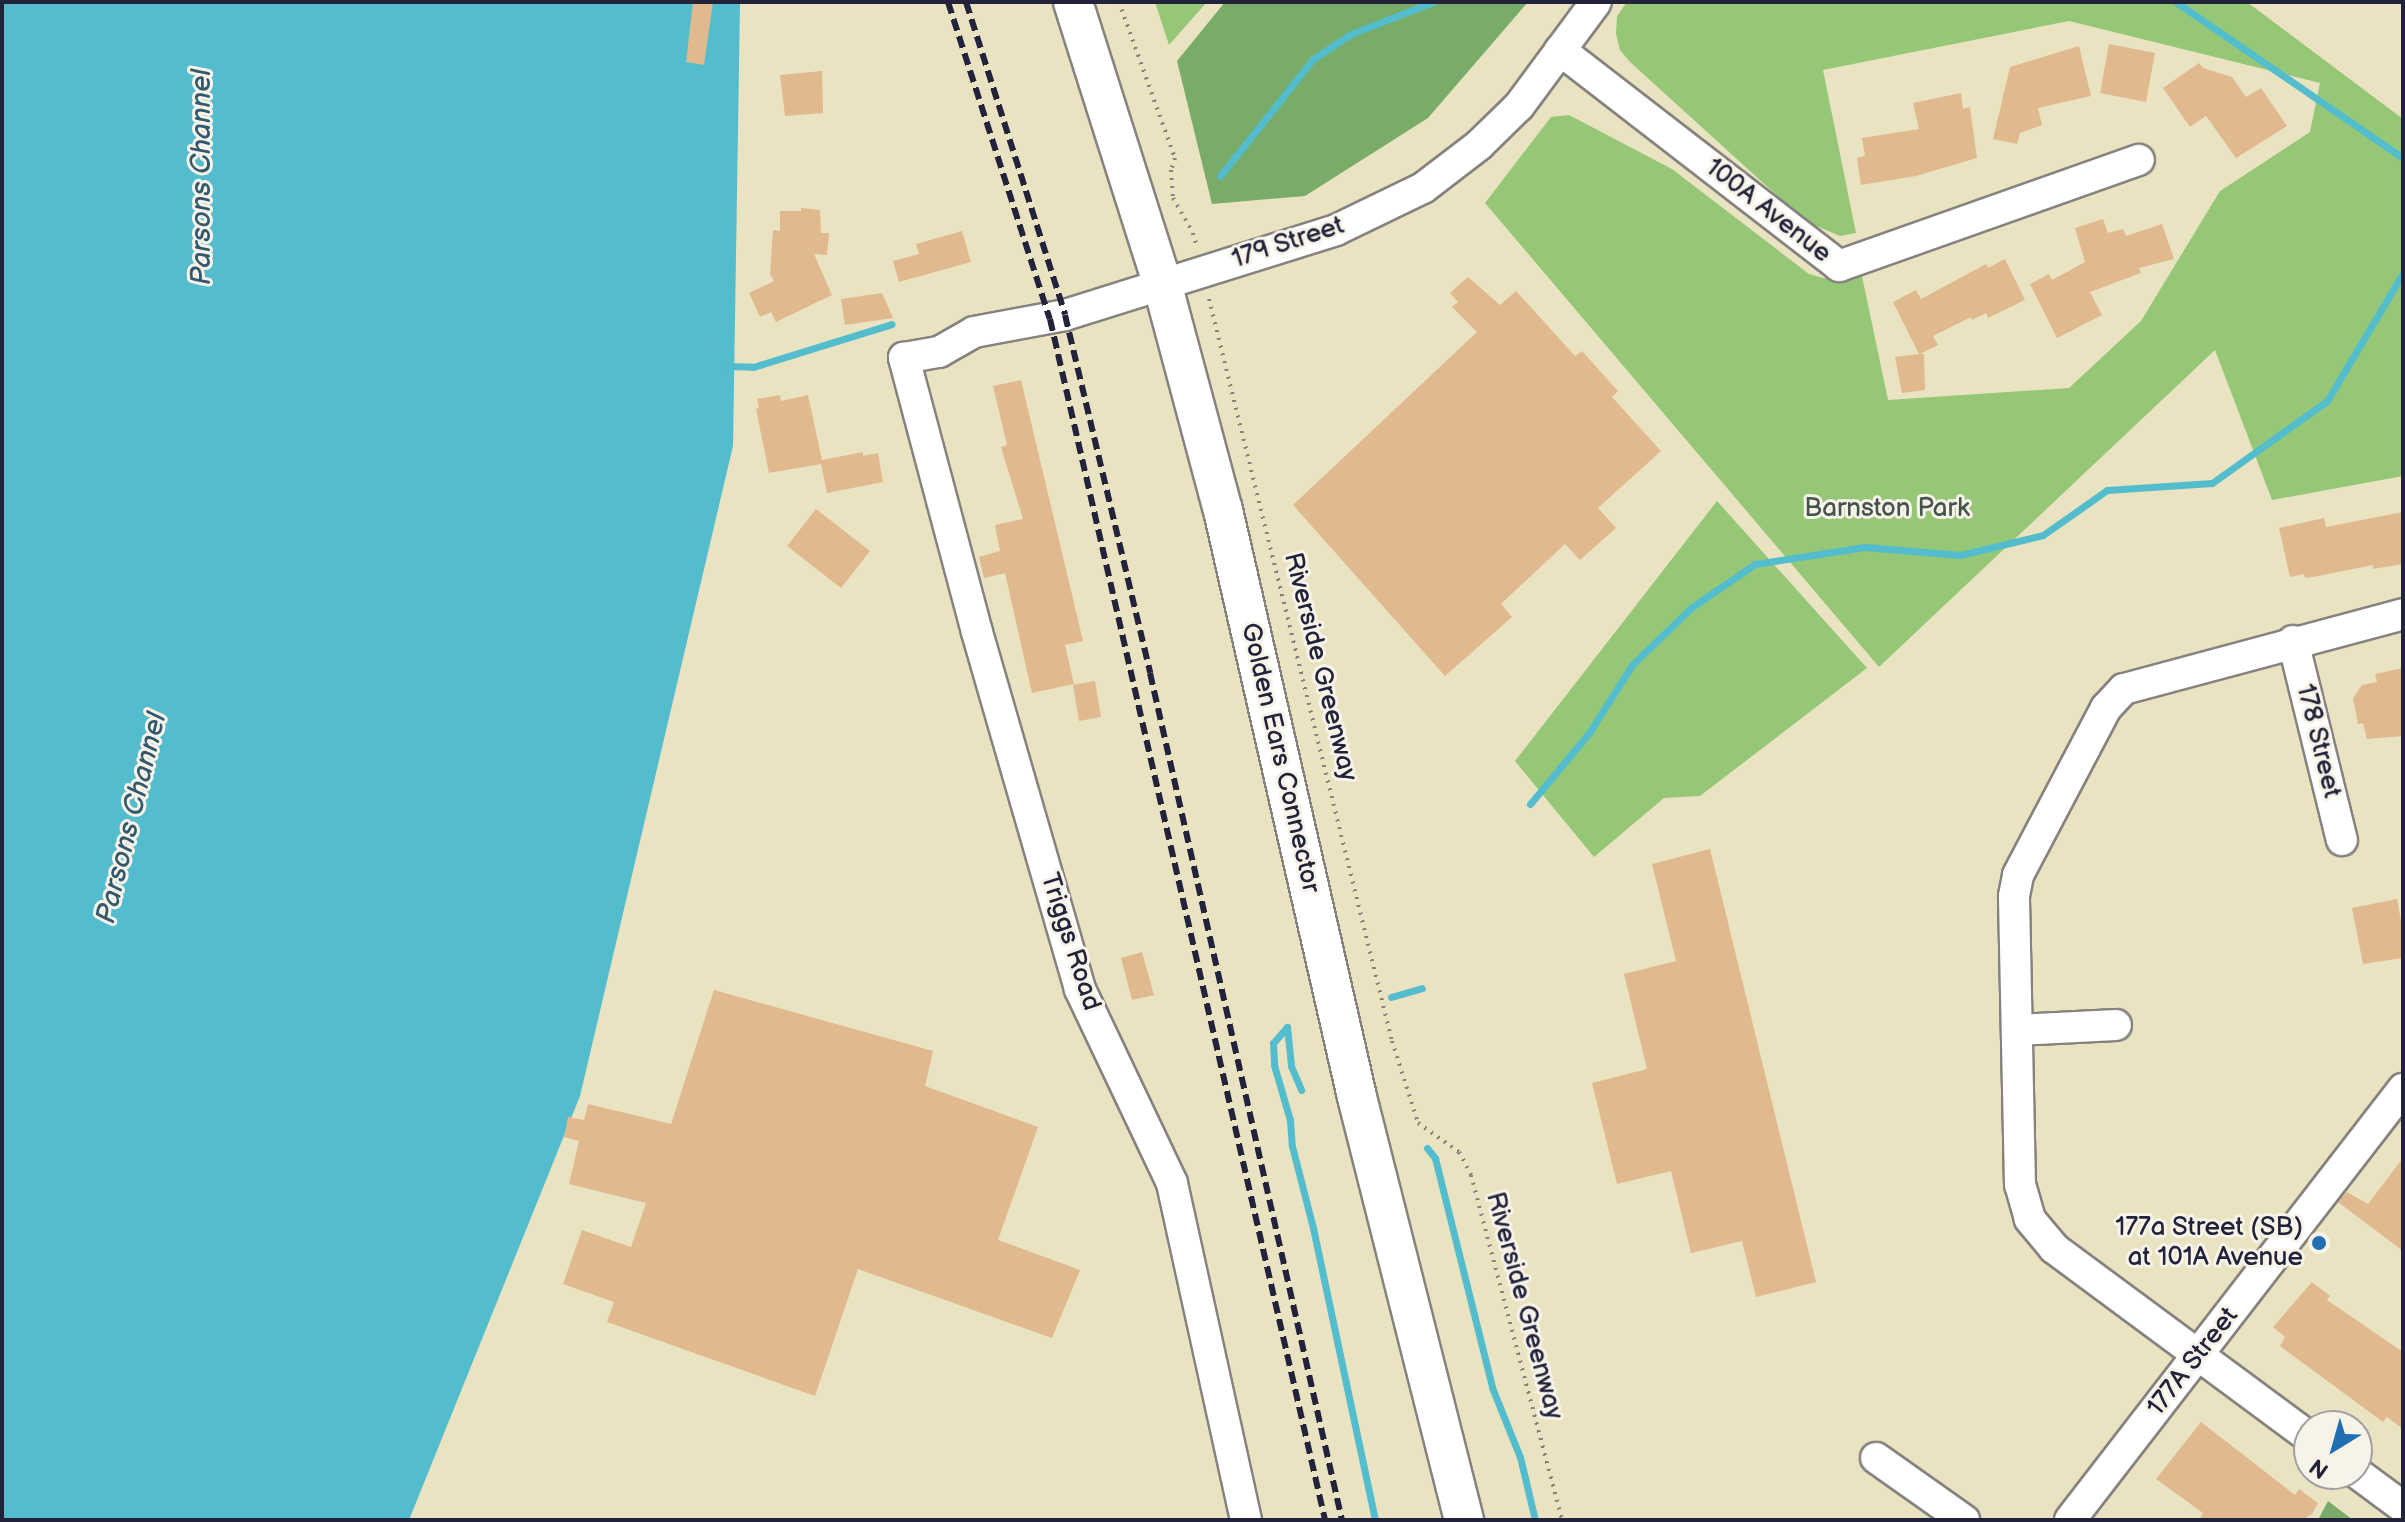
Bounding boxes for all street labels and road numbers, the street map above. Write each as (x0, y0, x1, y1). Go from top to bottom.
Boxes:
street label: 100A Avenue (1699, 152, 1837, 270)
street label: 179 Street (1228, 210, 1348, 276)
street label: Riverside Greenway (1277, 550, 1363, 784)
street label: Golden Ears Connector (1234, 620, 1326, 896)
street label: 178 Street (2289, 681, 2347, 801)
street label: Triggs Road (1033, 869, 1107, 1015)
street label: Riverside Greenway (1479, 1189, 1569, 1423)
street label: 177A Street (2141, 1301, 2245, 1423)

